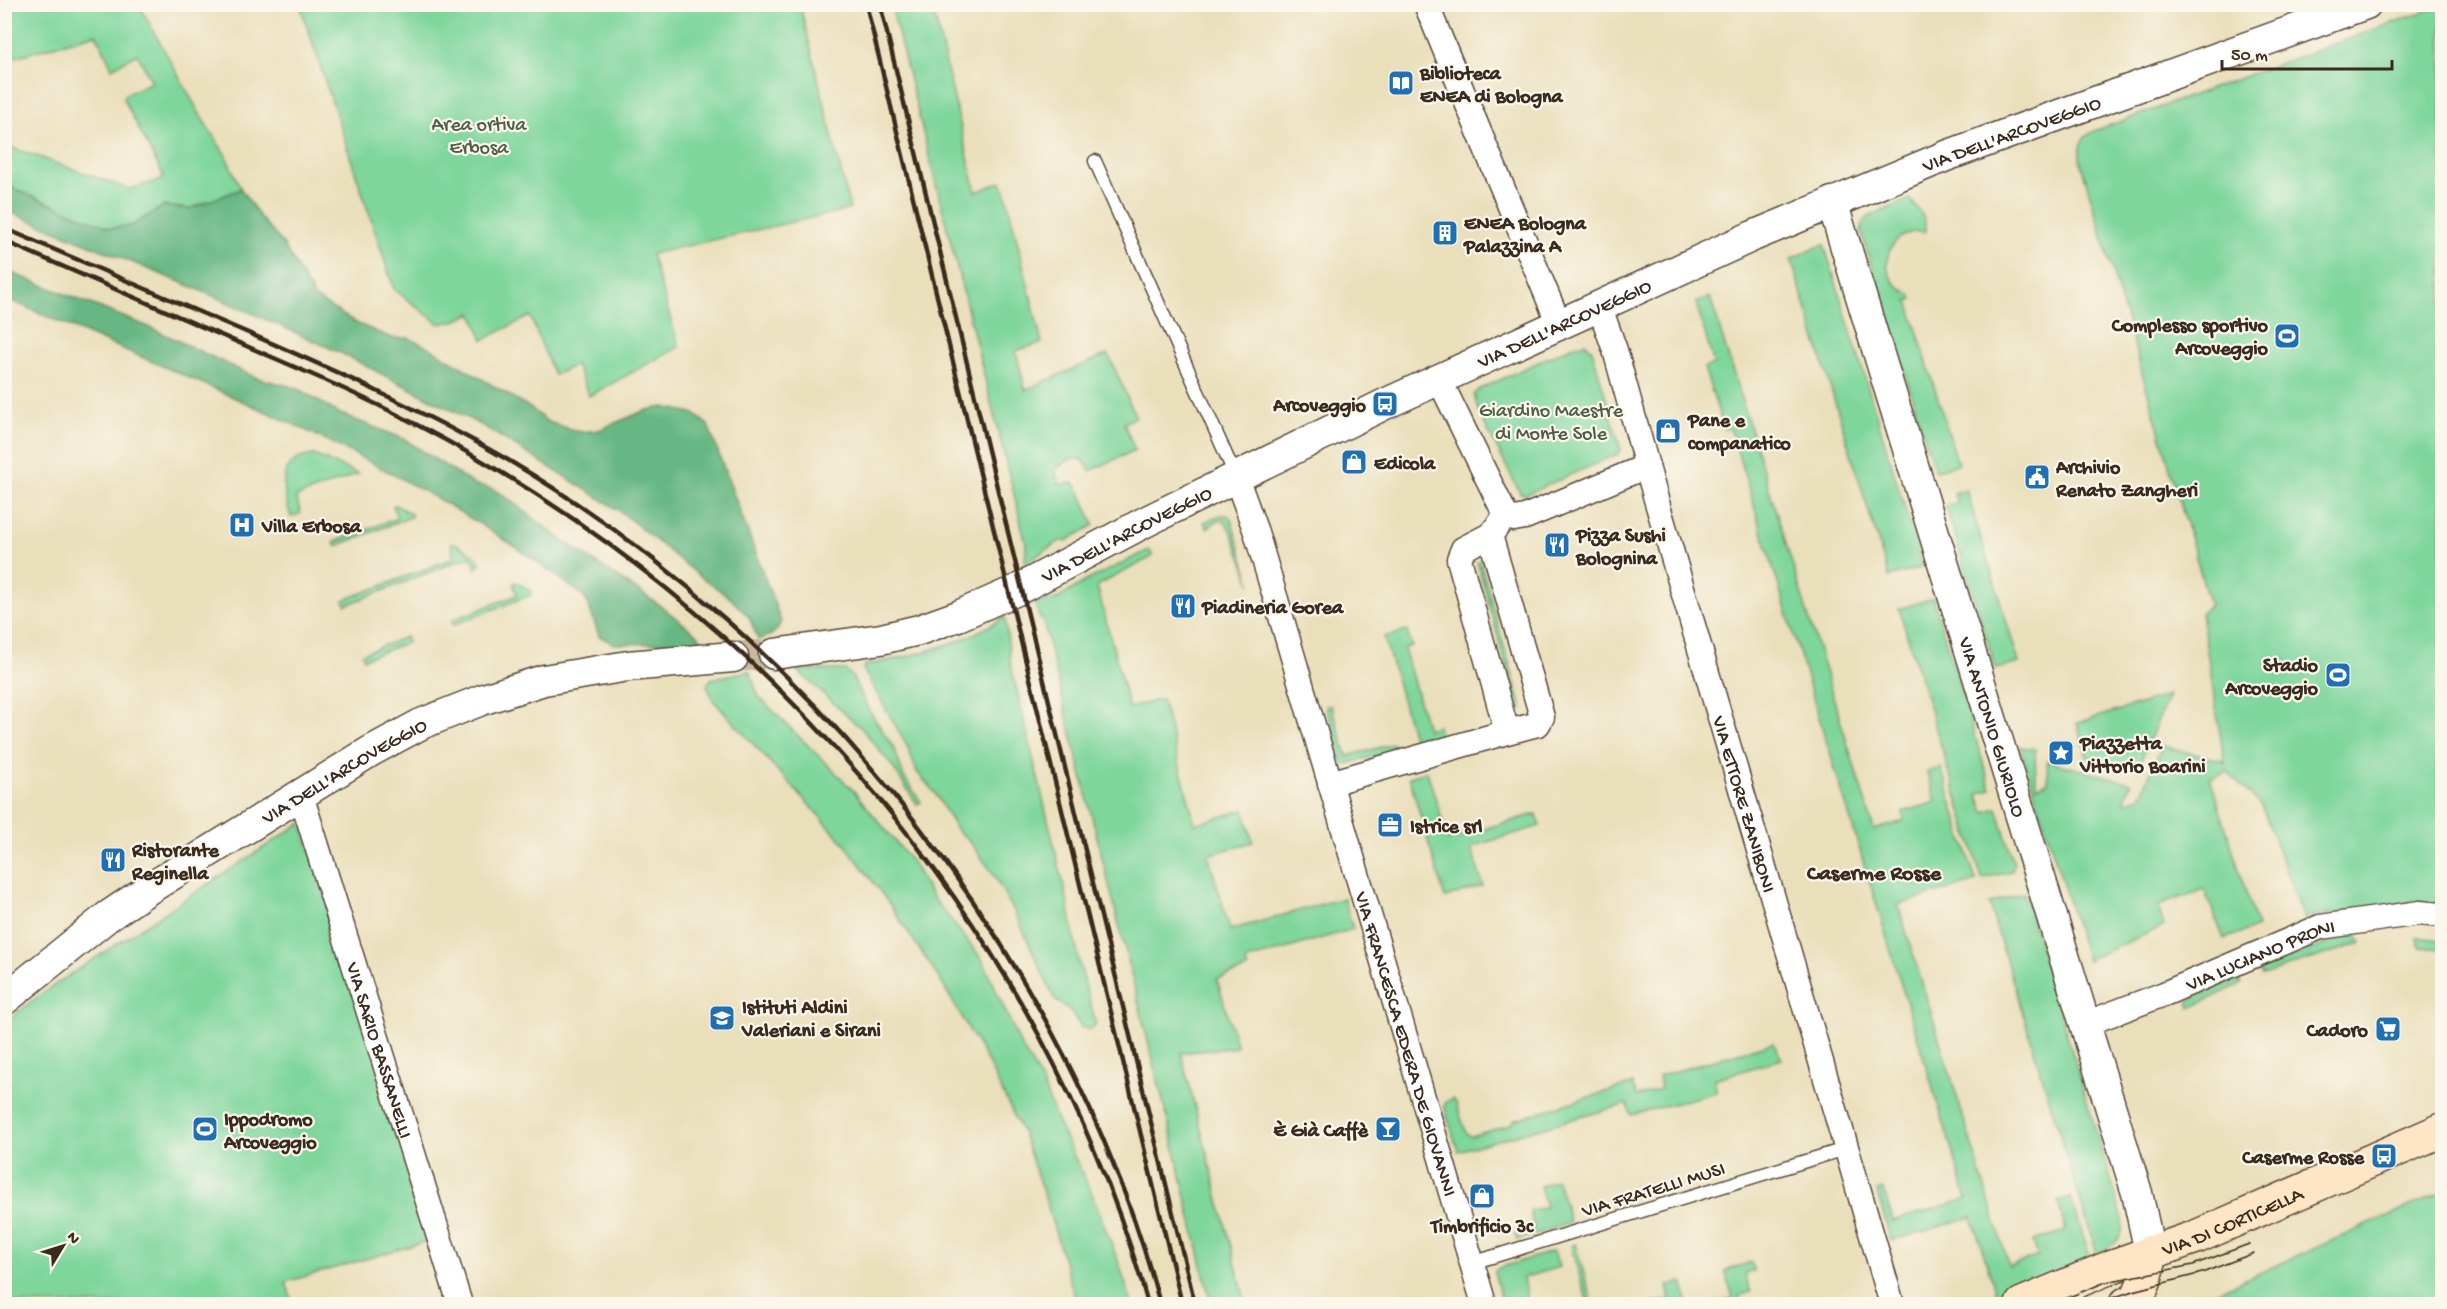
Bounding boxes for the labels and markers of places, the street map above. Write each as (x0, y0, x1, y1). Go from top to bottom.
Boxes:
place label: Biblioteca ENEA di Bologna (1419, 64, 1564, 110)
library icon: Biblioteca ENEA di Bologna (1386, 68, 1416, 98)
place label: ENEA Bologna Palazzina A (1463, 214, 1587, 260)
building icon: ENEA Bologna Palazzina A (1430, 218, 1460, 248)
place label: Complesso sportivo Arcoveggio (2111, 316, 2269, 362)
sports icon: Complesso sportivo Arcoveggio (2272, 321, 2302, 351)
bus stop icon: Arcoveggio (1370, 389, 1400, 419)
place label: Arcoveggio (1272, 396, 1367, 419)
place label: Pane e companatico (1687, 411, 1791, 457)
shop icon: Pane e companatico (1653, 416, 1683, 446)
shop icon: Edicola (1339, 447, 1369, 477)
place label: Edicola (1374, 454, 1436, 477)
place label: Archivio Renato Zangheri (2055, 458, 2198, 504)
public building icon: Archivio Renato Zangheri (2022, 462, 2052, 492)
hospital icon: Villa Erbosa (227, 510, 257, 540)
place label: Villa Erbosa (261, 517, 362, 540)
place label: Pizza Sushi Bolognina (1575, 526, 1666, 572)
restaurant icon: Pizza Sushi Bolognina (1542, 530, 1572, 560)
restaurant icon: Piadineria Gorea (1168, 591, 1198, 621)
place label: Piadineria Gorea (1201, 598, 1344, 621)
place label: Stadio Arcoveggio (2224, 656, 2319, 702)
sports icon: Stadio Arcoveggio (2323, 660, 2353, 690)
place label: Piazzetta Vittorio Boarini (2079, 734, 2206, 780)
place icon: Piazzetta Vittorio Boarini (2046, 738, 2076, 768)
office icon: Istrice srl (1375, 810, 1405, 840)
place label: Istrice srl (1410, 817, 1483, 840)
place label: Ristorante Reginella (131, 841, 220, 887)
restaurant icon: Ristorante Reginella (98, 845, 128, 875)
place label: Istituti Aldini Valeriani e Sirani (741, 998, 881, 1044)
school or university icon: Istituti Aldini Valeriani e Sirani (707, 1003, 737, 1033)
supermarket icon: Cadoro (2373, 1014, 2403, 1044)
place label: Cadoro (2305, 1021, 2369, 1044)
place label: Ippodromo Arcoveggio (223, 1110, 317, 1156)
sports icon: Ippodromo Arcoveggio (190, 1114, 220, 1144)
bar icon: È Già Caffè (1373, 1114, 1403, 1144)
place label: È Già Caffè (1273, 1120, 1369, 1144)
bus stop icon: Caserme Rosse (2369, 1141, 2399, 1171)
place label: Caserme Rosse (2241, 1148, 2365, 1171)
shop icon: Timbrificio 3c (1467, 1181, 1497, 1211)
place label: Timbrificio 3c (1429, 1216, 1534, 1240)

